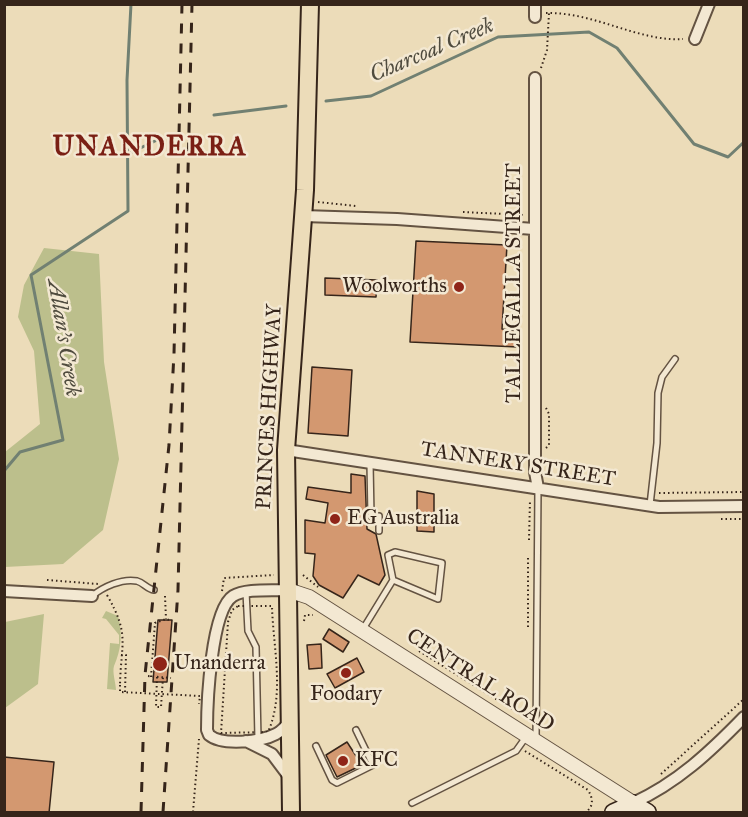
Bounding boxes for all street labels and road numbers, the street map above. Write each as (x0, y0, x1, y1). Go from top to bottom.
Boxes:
street label: TALLEGALLA STREET (502, 163, 528, 403)
street label: PRINCES HIGHWAY (252, 304, 288, 510)
street label: TANNERY STREET (419, 437, 617, 493)
street label: CENTRAL ROAD (401, 624, 559, 738)

